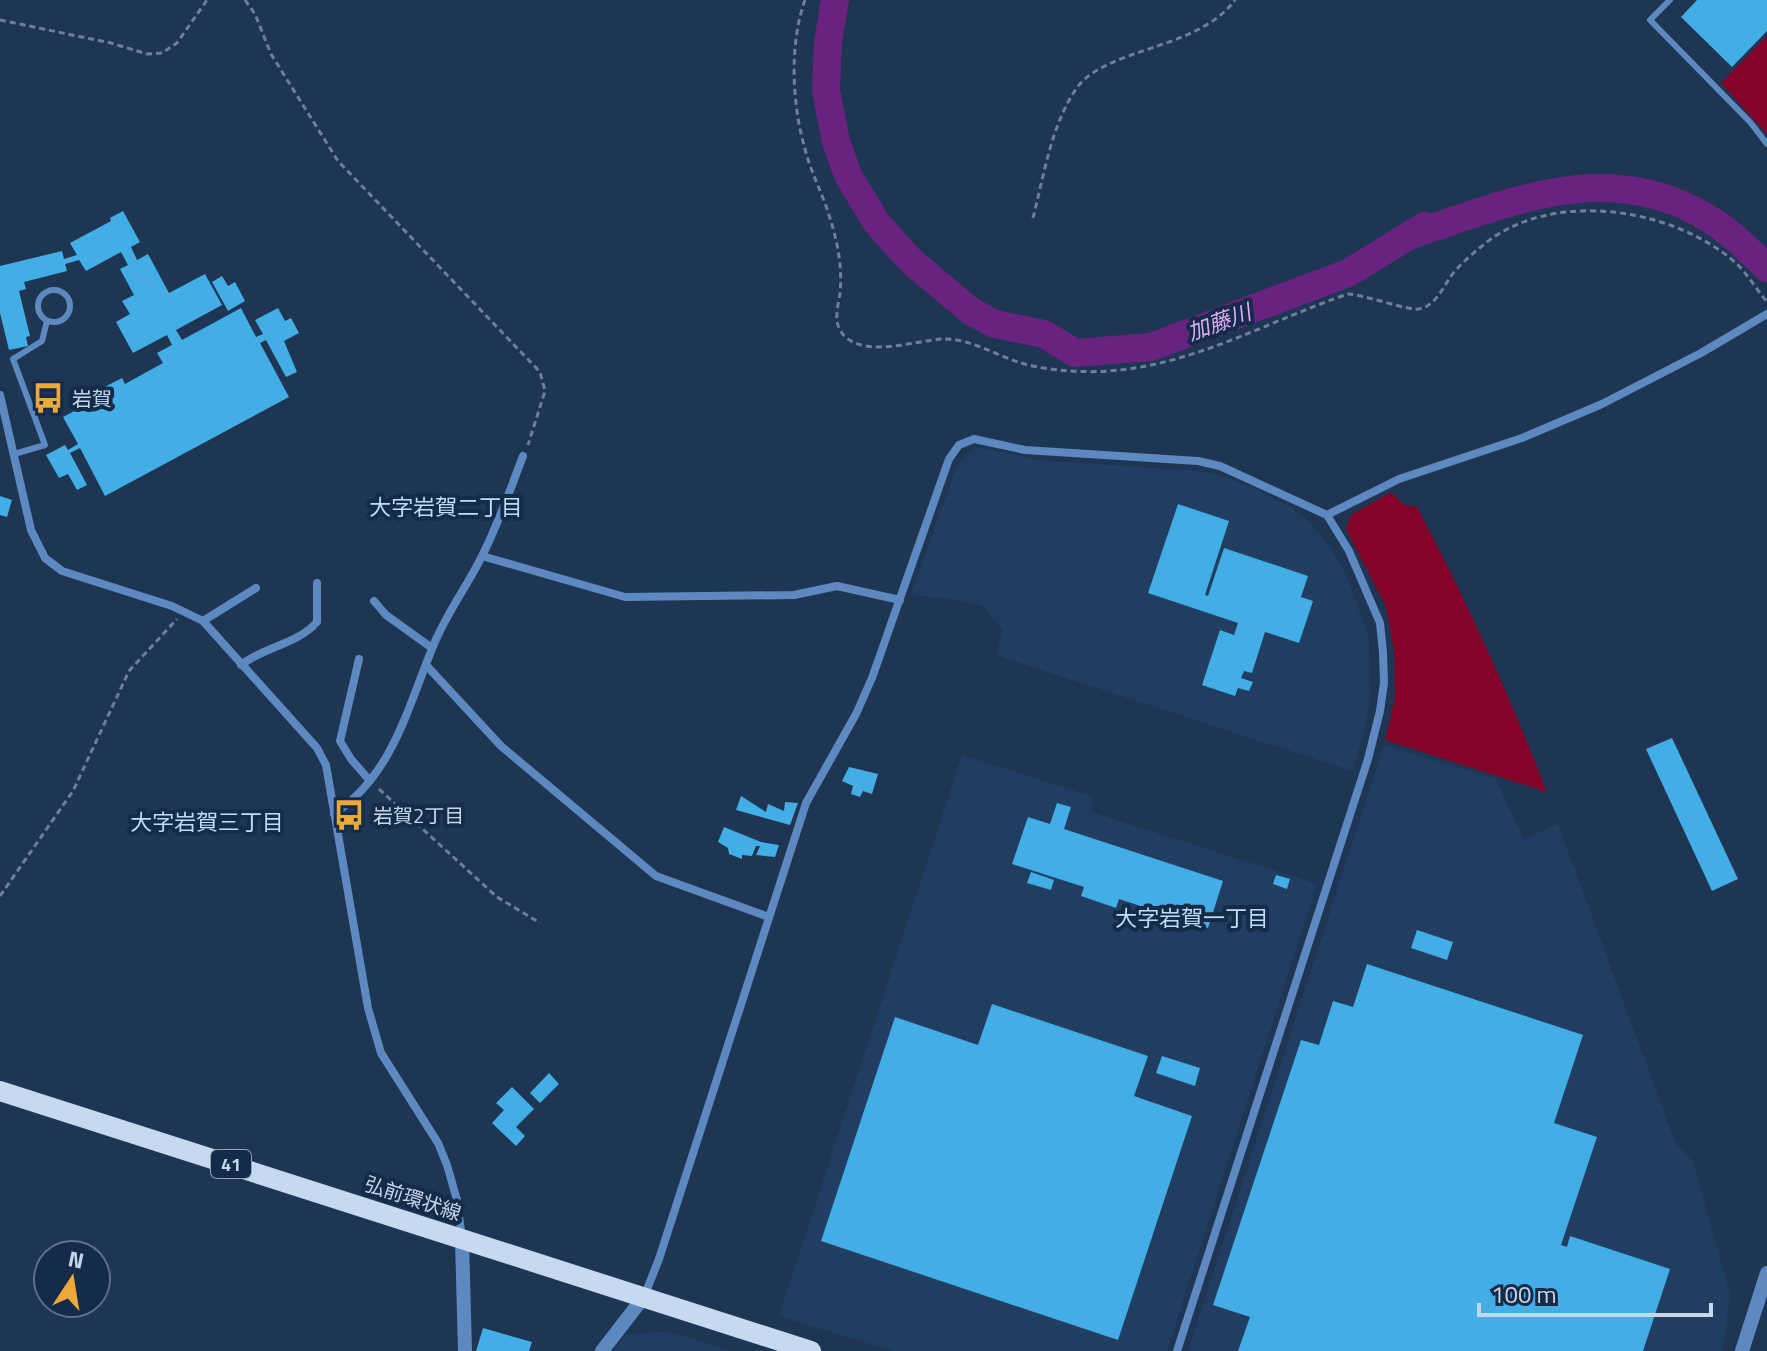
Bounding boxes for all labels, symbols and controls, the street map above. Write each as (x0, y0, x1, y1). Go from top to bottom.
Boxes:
water label: 加藤川 (1182, 294, 1258, 349)
bus stop icon: 岩賀 (31, 381, 65, 415)
place label: 岩賀 (72, 383, 112, 414)
district label: 大字岩賀二丁目 (369, 490, 523, 524)
bus stop icon: 岩賀2丁目 (332, 798, 366, 832)
place label: 岩賀2丁目 (373, 800, 464, 831)
district label: 大字岩賀三丁目 (130, 805, 284, 839)
district label: 大字岩賀一丁目 (1115, 901, 1269, 935)
road number: 41 (211, 1150, 251, 1178)
street label: 弘前環状線 (361, 1168, 465, 1228)
north arrow (32, 1239, 112, 1319)
text: N (65, 1241, 87, 1278)
scale bar (1479, 1267, 1711, 1317)
text: 100 m (1491, 1276, 1557, 1312)

